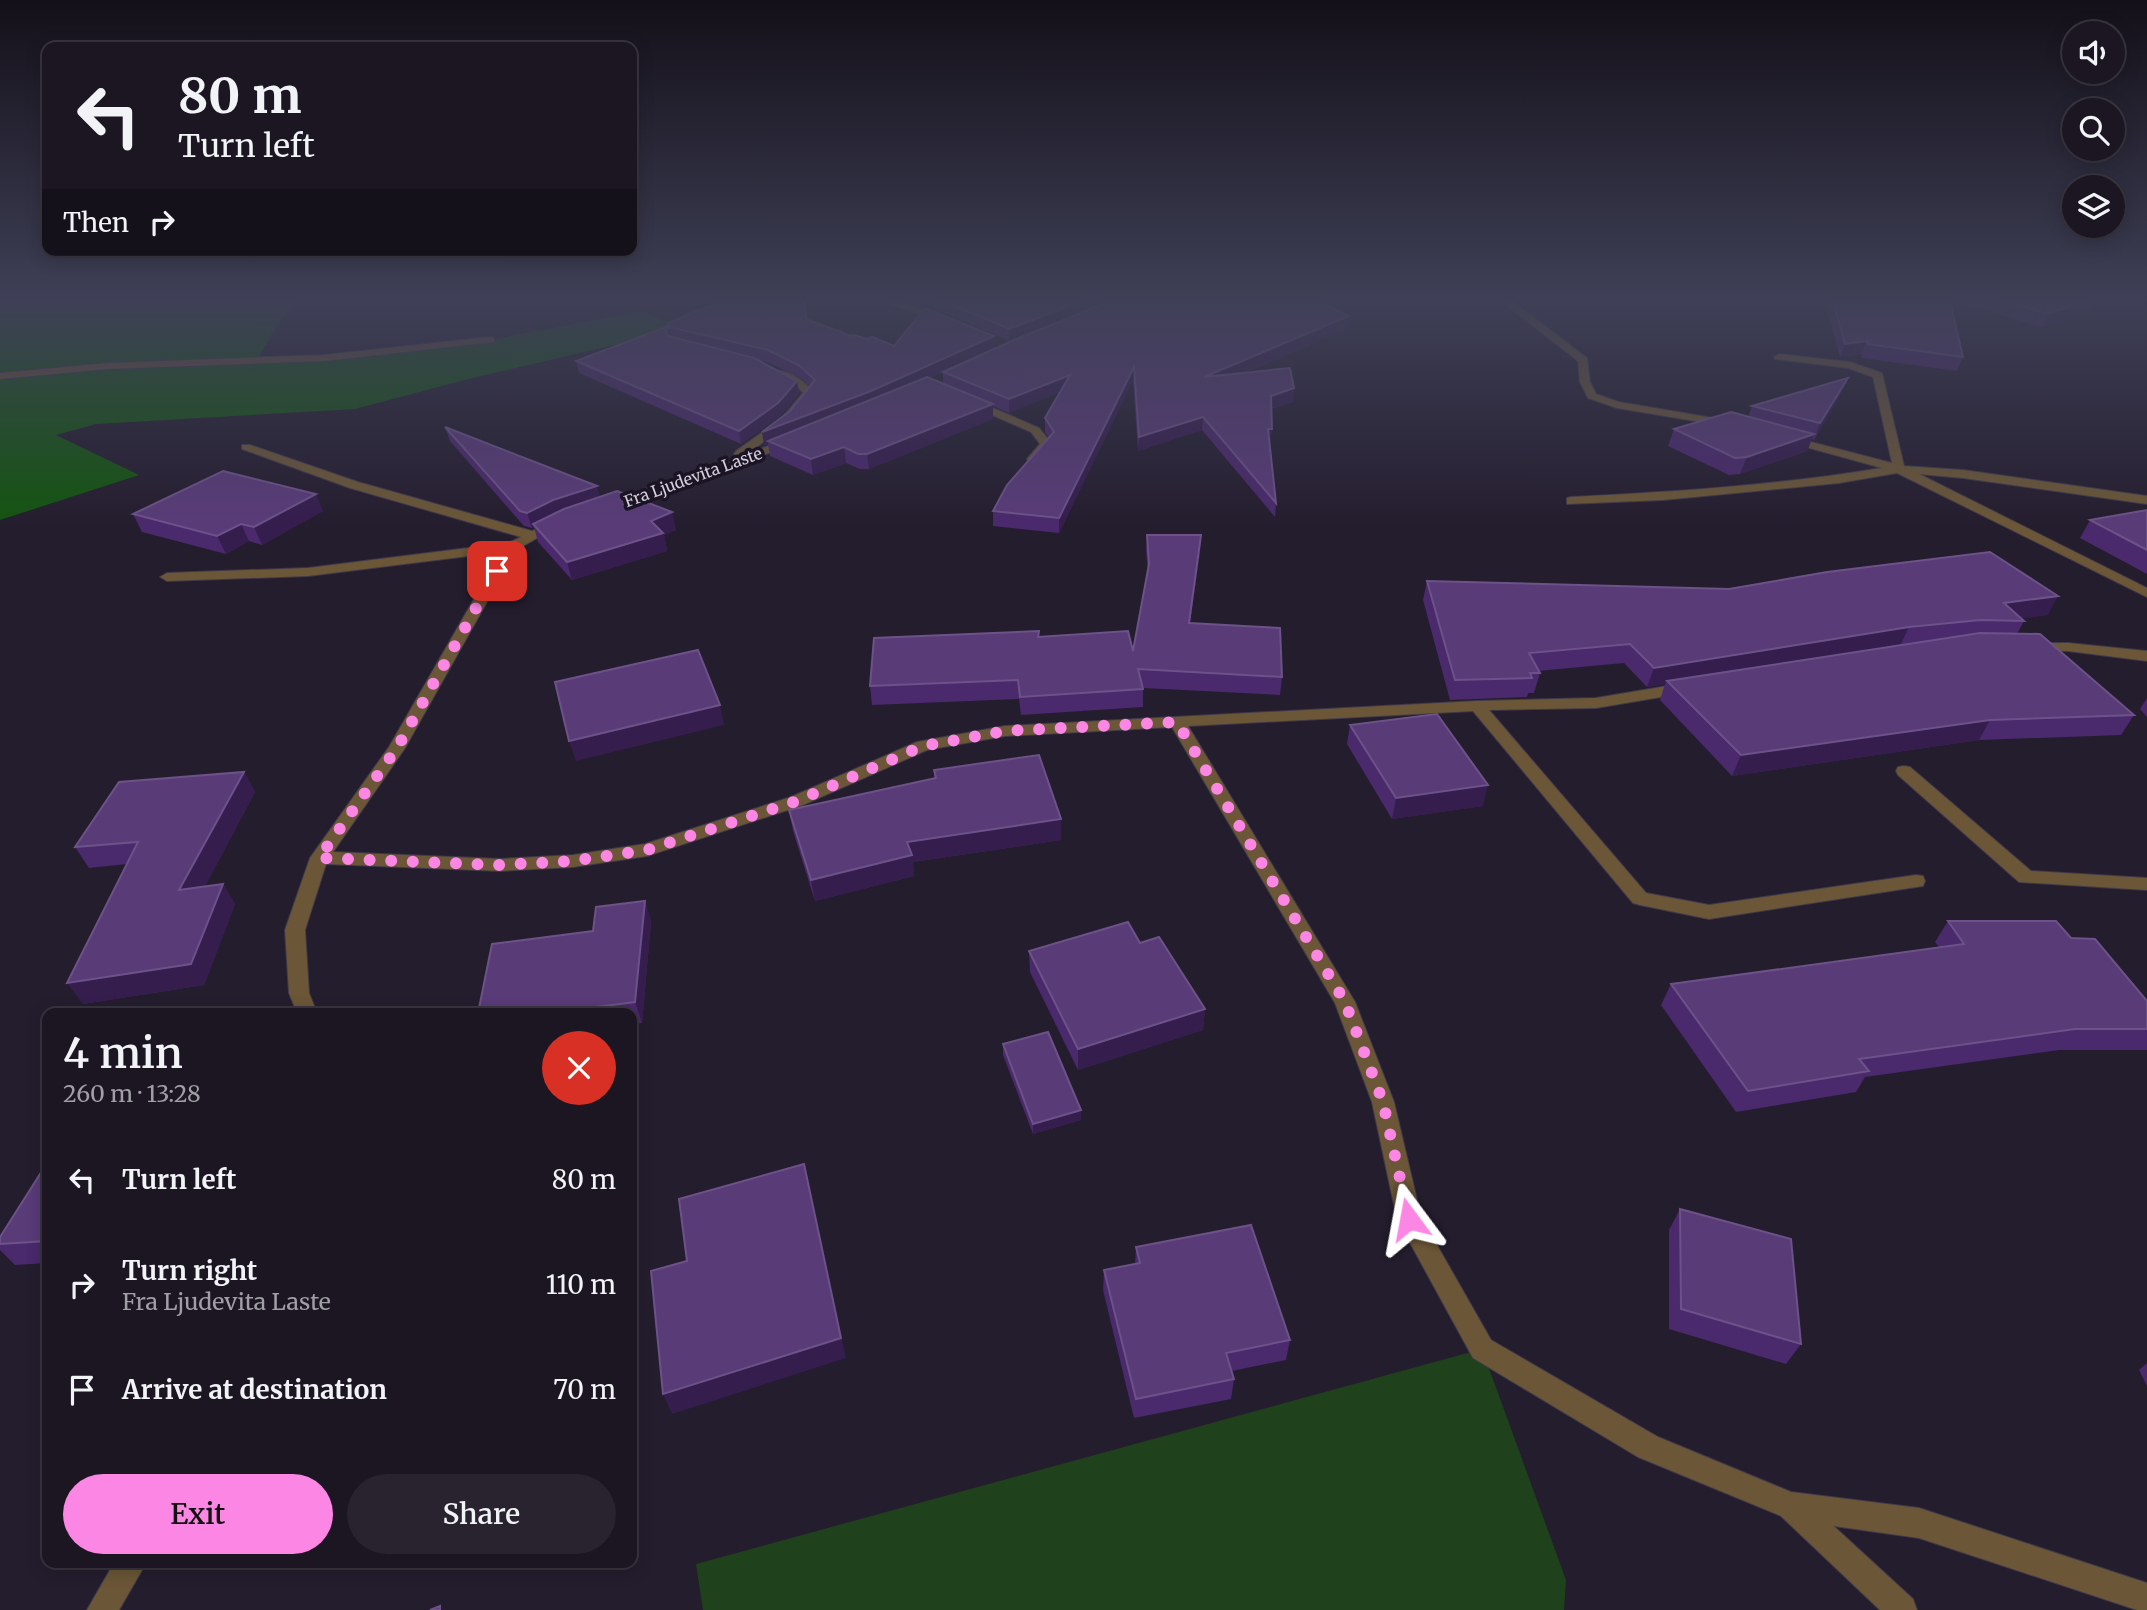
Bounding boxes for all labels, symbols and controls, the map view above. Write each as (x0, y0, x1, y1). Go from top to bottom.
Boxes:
map controls (2062, 21, 2125, 238)
button: sound (2062, 21, 2125, 84)
text: 80 m (178, 65, 301, 126)
icon: left (63, 70, 154, 161)
button: search (2062, 98, 2125, 161)
text: Turn left (178, 126, 315, 166)
button: layers (2062, 175, 2125, 238)
icon: right (143, 203, 181, 241)
text: Then (63, 206, 129, 239)
street label: Fra Ljudevita Laste (621, 443, 765, 511)
pin (467, 541, 527, 601)
icon: arrive (478, 552, 516, 590)
text: 4 min (63, 1027, 183, 1079)
button: close (542, 1031, 616, 1105)
text: 260 m · 13:28 (63, 1079, 201, 1108)
icon: left (63, 1161, 101, 1199)
text: Turn left (122, 1163, 236, 1196)
text: 80 m (552, 1163, 616, 1196)
position arrow (1372, 1182, 1446, 1256)
text: Turn right (122, 1254, 257, 1287)
icon: right (63, 1266, 101, 1304)
text: 110 m (546, 1268, 616, 1301)
text: Fra Ljudevita Laste (122, 1287, 331, 1316)
icon: arrive (63, 1371, 101, 1409)
text: Arrive at destination (122, 1373, 387, 1406)
text: 70 m (553, 1373, 616, 1406)
button: Exit (63, 1474, 333, 1554)
button: Share (347, 1474, 616, 1554)

